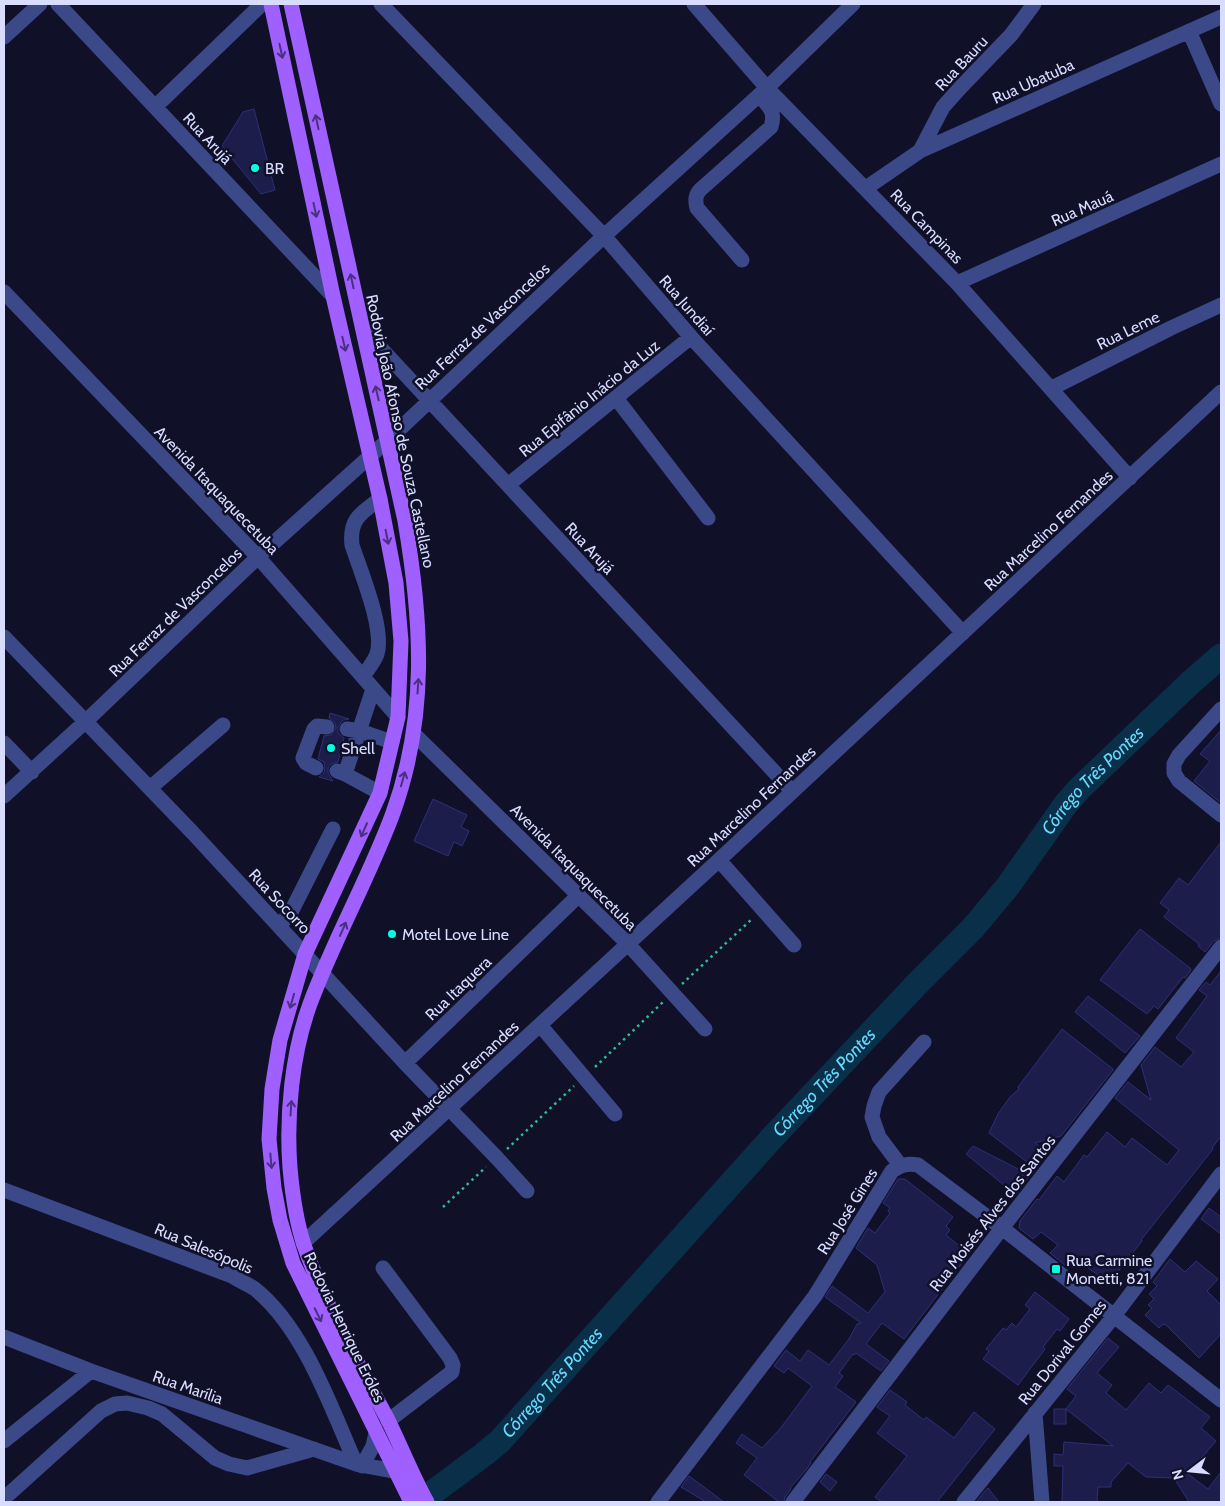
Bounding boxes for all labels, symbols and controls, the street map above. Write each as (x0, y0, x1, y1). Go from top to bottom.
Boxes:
street label: Rua Bauru (931, 32, 992, 95)
one-way arrow (277, 43, 286, 59)
street label: Rua Ubatuba (989, 55, 1077, 108)
street label: Rua Arujá (179, 109, 236, 168)
one-way arrow (312, 115, 321, 131)
place label: BR (265, 159, 285, 178)
marker: BR (249, 162, 261, 174)
street label: Rua Campinas (886, 185, 967, 268)
street label: Rua Mauá (1048, 186, 1116, 231)
one-way arrow (310, 202, 320, 218)
street label: Rua Ferraz de Vasconcelos (411, 259, 554, 394)
street label: Rua Jundiaí (655, 271, 718, 340)
one-way arrow (347, 274, 356, 290)
street label: Rodovia João Afonso de Souza Castellano (362, 293, 439, 570)
street label: Rua Leme (1094, 307, 1163, 354)
one-way arrow (339, 335, 349, 351)
street label: Rua Epifânio Inácio da Luz (515, 336, 664, 461)
one-way arrow (372, 385, 381, 401)
street label: Avenida Itaquaquecetuba (150, 422, 283, 559)
street label: Rua Marcelino Fernandes (980, 466, 1117, 595)
street label: Rua Arujá (561, 519, 618, 578)
one-way arrow (383, 528, 392, 544)
street label: Rua Ferraz de Vasconcelos (105, 544, 246, 681)
one-way arrow (413, 678, 422, 694)
water label: Córrego Três Pontes (1037, 722, 1149, 839)
place label: Shell (341, 739, 375, 758)
marker: Shell (325, 742, 337, 754)
street label: Rua Marcelino Fernandes (683, 742, 820, 871)
one-way arrow (399, 771, 408, 787)
street label: Avenida Itaquaquecetuba (507, 800, 641, 935)
one-way arrow (358, 822, 368, 837)
street label: Rua Socorro (245, 865, 315, 938)
one-way arrow (338, 922, 348, 937)
place label: Motel Love Line (402, 925, 509, 944)
marker: Motel Love Line (386, 928, 398, 940)
street label: Rua Itaquera (421, 952, 495, 1024)
one-way arrow (286, 993, 296, 1009)
street label: Rua Marcelino Fernandes (386, 1017, 523, 1146)
water label: Córrego Três Pontes (768, 1024, 880, 1141)
one-way arrow (286, 1100, 295, 1116)
street label: Rua Moisés Alves dos Santos (925, 1131, 1060, 1295)
one-way arrow (267, 1153, 276, 1169)
street label: Rua José Gines (813, 1164, 882, 1258)
street label: Rua Salesópolis (152, 1219, 256, 1278)
street label: Rodovia Henrique Eróles (300, 1249, 389, 1406)
place label: Rua Carmine Monetti, 821 (1066, 1251, 1152, 1288)
marker: Rua Carmine Monetti, 821 (1050, 1263, 1062, 1275)
street label: Rua Dorival Gomes (1014, 1296, 1111, 1408)
one-way arrow (314, 1307, 323, 1322)
water label: Córrego Três Pontes (497, 1323, 607, 1442)
street label: Rua Marília (150, 1367, 226, 1408)
north arrow (1165, 1446, 1215, 1496)
text: N (1167, 1467, 1188, 1482)

